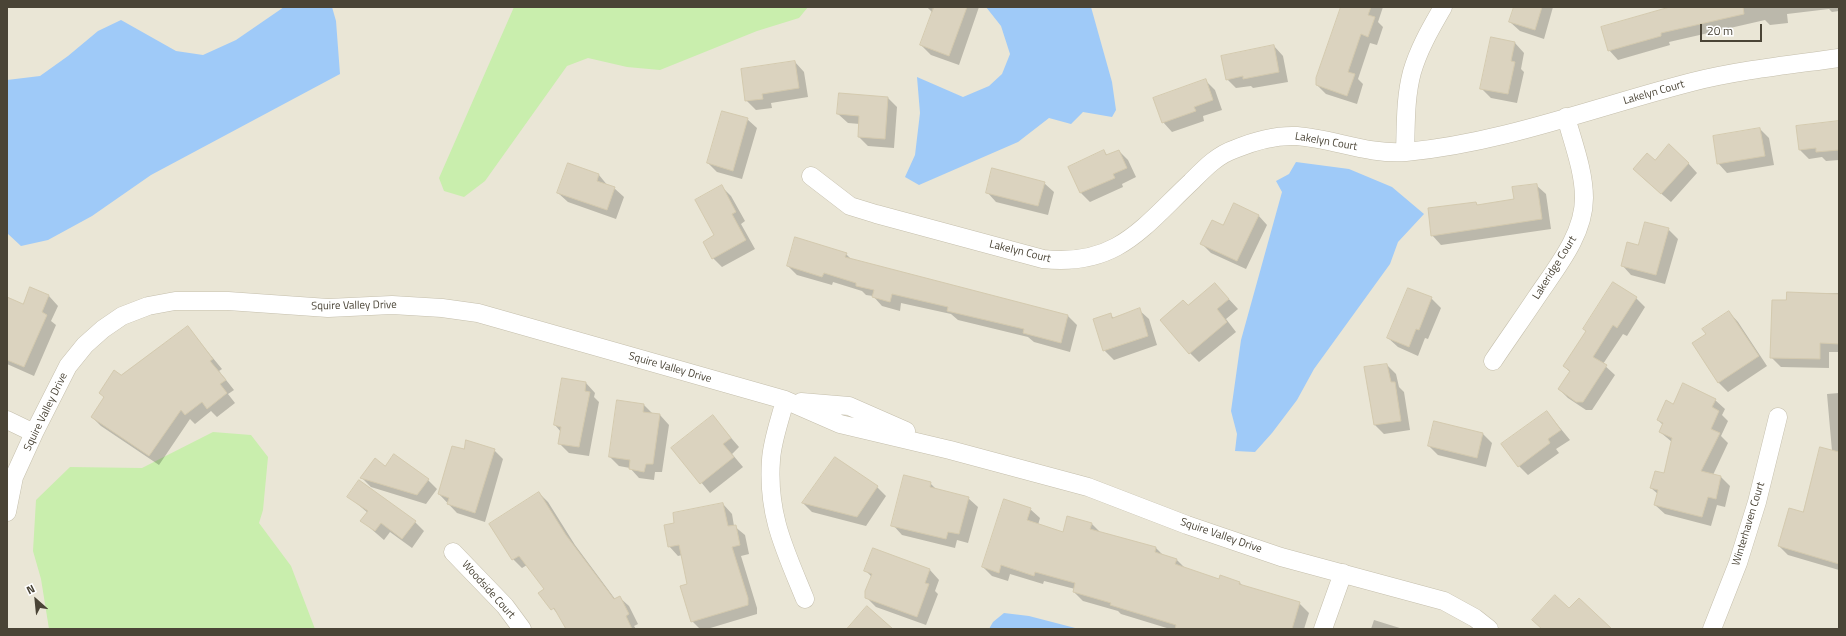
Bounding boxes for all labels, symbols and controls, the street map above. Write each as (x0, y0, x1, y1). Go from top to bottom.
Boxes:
scale bar (1702, 16, 1764, 42)
text: 20 m (1707, 21, 1733, 40)
street label: Lakelyn Court (1622, 78, 1686, 108)
street label: Lakelyn Court (1294, 130, 1358, 154)
street label: Lakeridge Court (1530, 234, 1580, 302)
street label: Lakelyn Court (988, 238, 1052, 266)
street label: Squire Valley Drive (311, 299, 397, 313)
street label: Squire Valley Drive (627, 350, 713, 386)
street label: Squire Valley Drive (21, 371, 71, 453)
street label: Winterhaven Court (1730, 481, 1768, 567)
street label: Squire Valley Drive (1178, 516, 1264, 556)
street label: Woodside Court (459, 558, 517, 622)
north arrow (16, 580, 56, 620)
text: N (24, 580, 38, 598)

